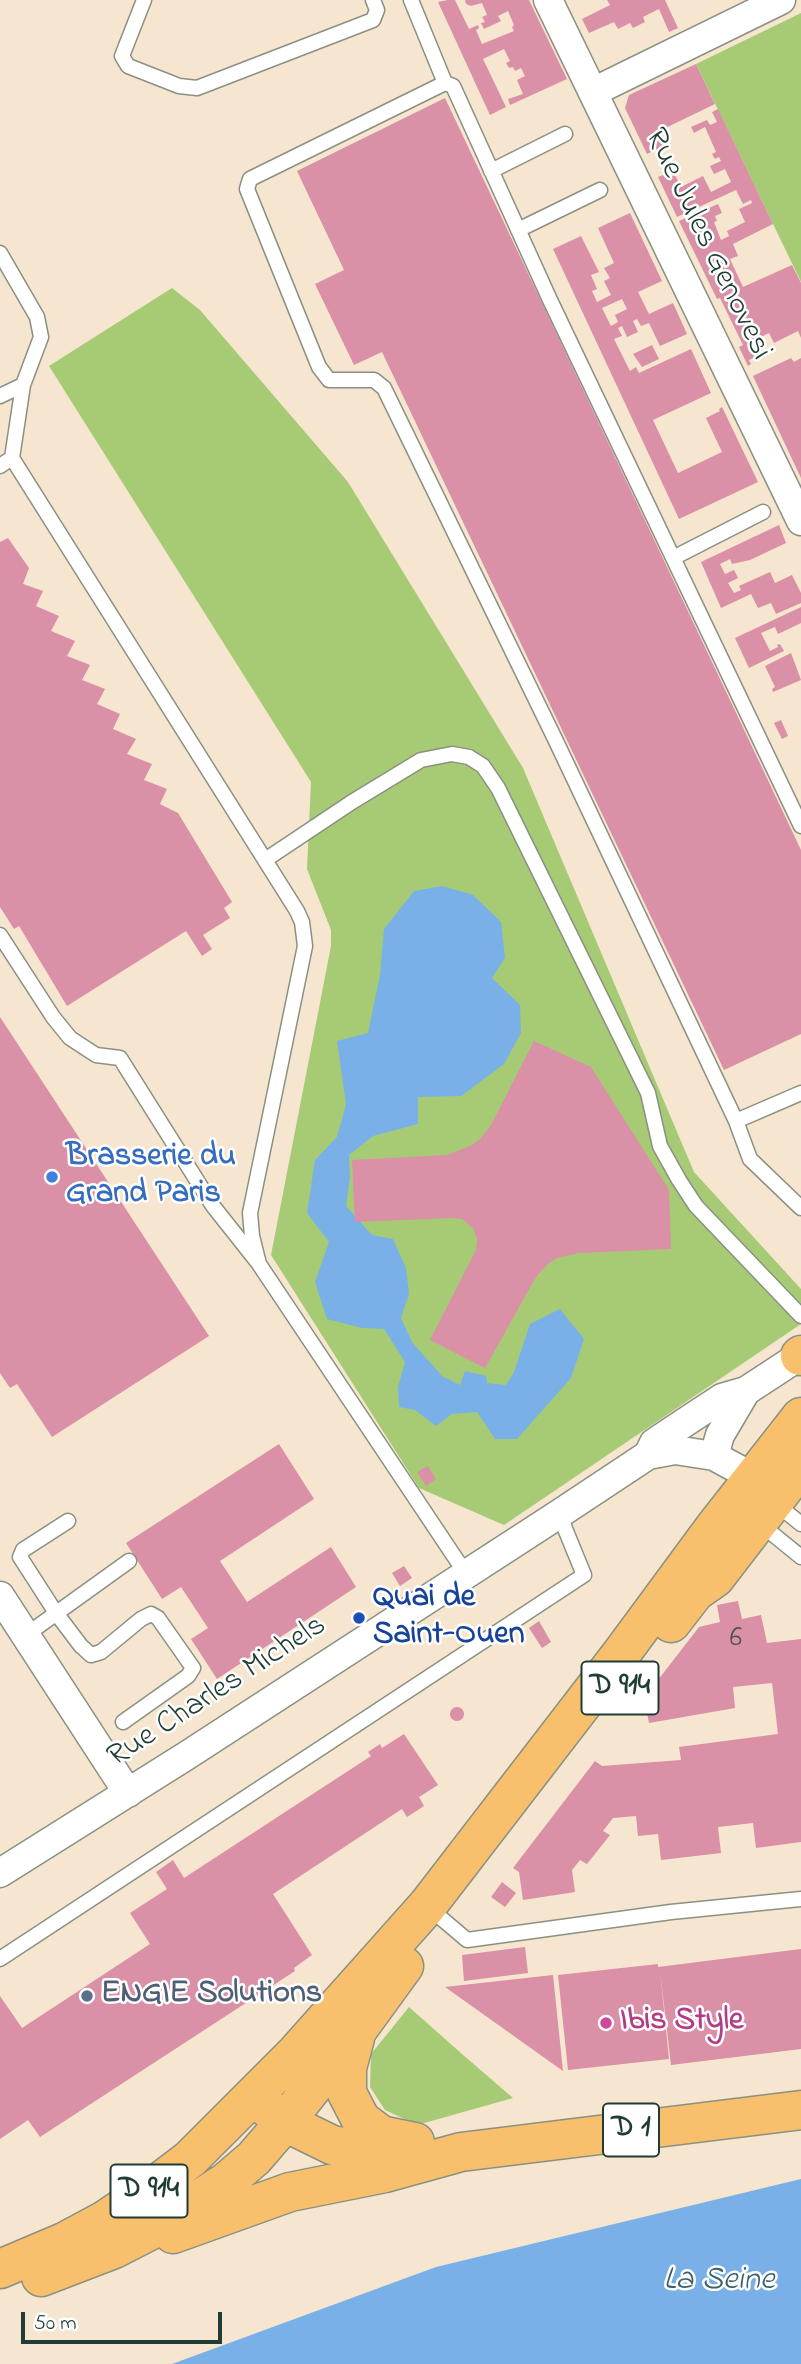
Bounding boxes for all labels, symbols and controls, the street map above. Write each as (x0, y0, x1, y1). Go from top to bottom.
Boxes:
street label: Rue Jules Genovesi (633, 123, 779, 367)
place label: Brasserie du Grand Paris (66, 1140, 236, 1215)
marker: Brasserie du Grand Paris (44, 1169, 60, 1185)
place label: Quai de Saint-Ouen (373, 1581, 524, 1656)
street label: Rue Charles Michels (102, 1608, 334, 1778)
marker: Quai de Saint-Ouen (351, 1610, 367, 1626)
house number: 6 (730, 1623, 742, 1657)
road number: D 914 (582, 1662, 658, 1714)
place label: ENGIE Solutions (101, 1977, 322, 2015)
marker: ENGIE Solutions (79, 1988, 95, 2004)
place label: Ibis Style (620, 2004, 743, 2042)
marker: Ibis Style (598, 2015, 614, 2031)
road number: D 1 (603, 2104, 659, 2156)
road number: D 914 (110, 2164, 188, 2218)
water label: La Seine (663, 2263, 775, 2303)
scale bar (24, 2298, 226, 2342)
text: 50 m (34, 2309, 77, 2339)

